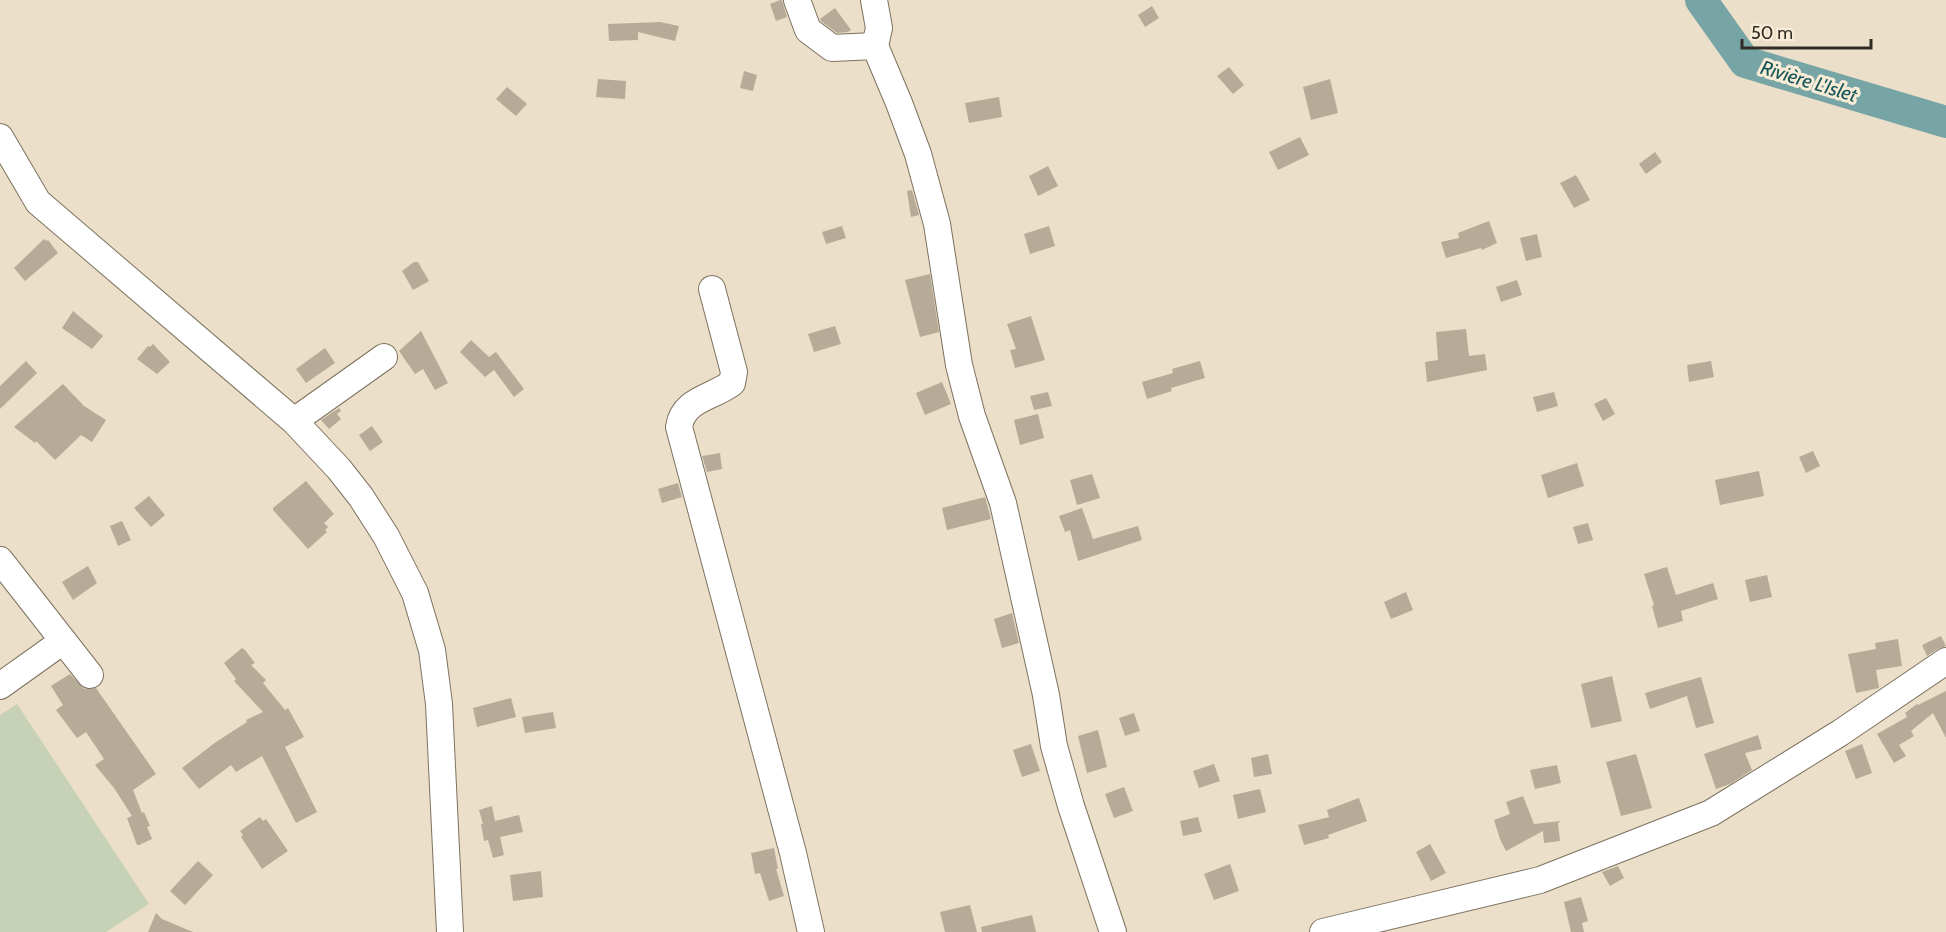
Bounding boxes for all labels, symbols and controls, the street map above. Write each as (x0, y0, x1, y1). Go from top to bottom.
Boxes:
scale bar (1742, 12, 1871, 50)
text: 50 m (1751, 22, 1793, 44)
water label: Rivière L'Islet (1758, 55, 1861, 107)

